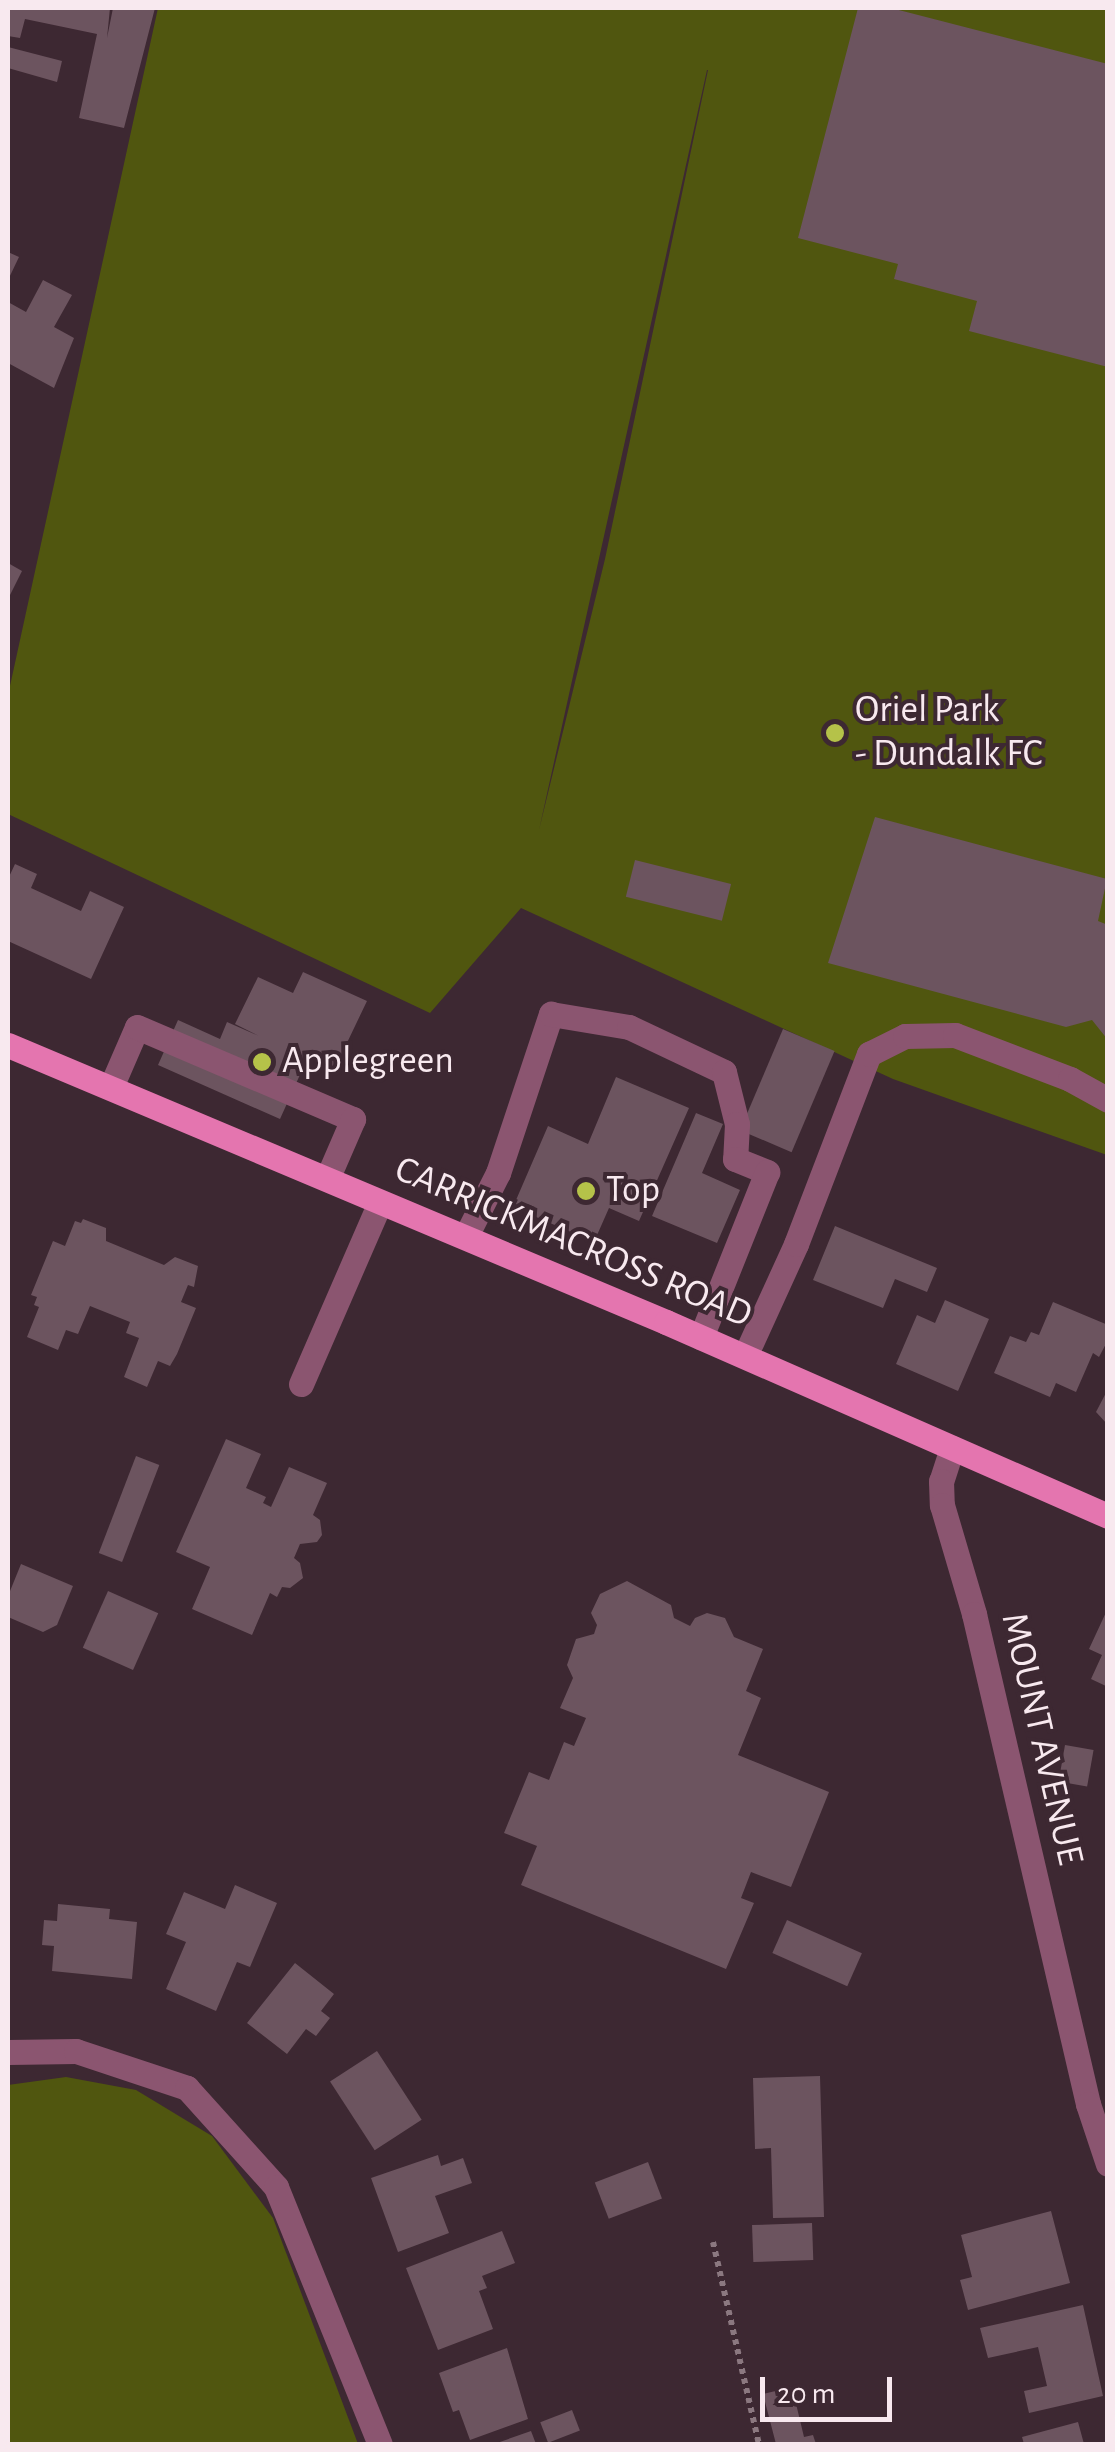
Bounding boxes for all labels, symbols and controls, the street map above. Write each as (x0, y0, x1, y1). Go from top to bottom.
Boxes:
place label: Oriel Park - Dundalk FC (855, 688, 1043, 778)
marker: Oriel Park - Dundalk FC (824, 722, 846, 744)
place label: Applegreen (282, 1039, 454, 1085)
marker: Applegreen (251, 1051, 273, 1073)
street label: CARRICKMACROSS ROAD (388, 1147, 758, 1339)
place label: Top (606, 1168, 660, 1214)
marker: Top (575, 1180, 597, 1202)
street label: MOUNT AVENUE (990, 1609, 1092, 1869)
scale bar (765, 2357, 898, 2419)
text: 20 m (777, 2379, 835, 2409)

